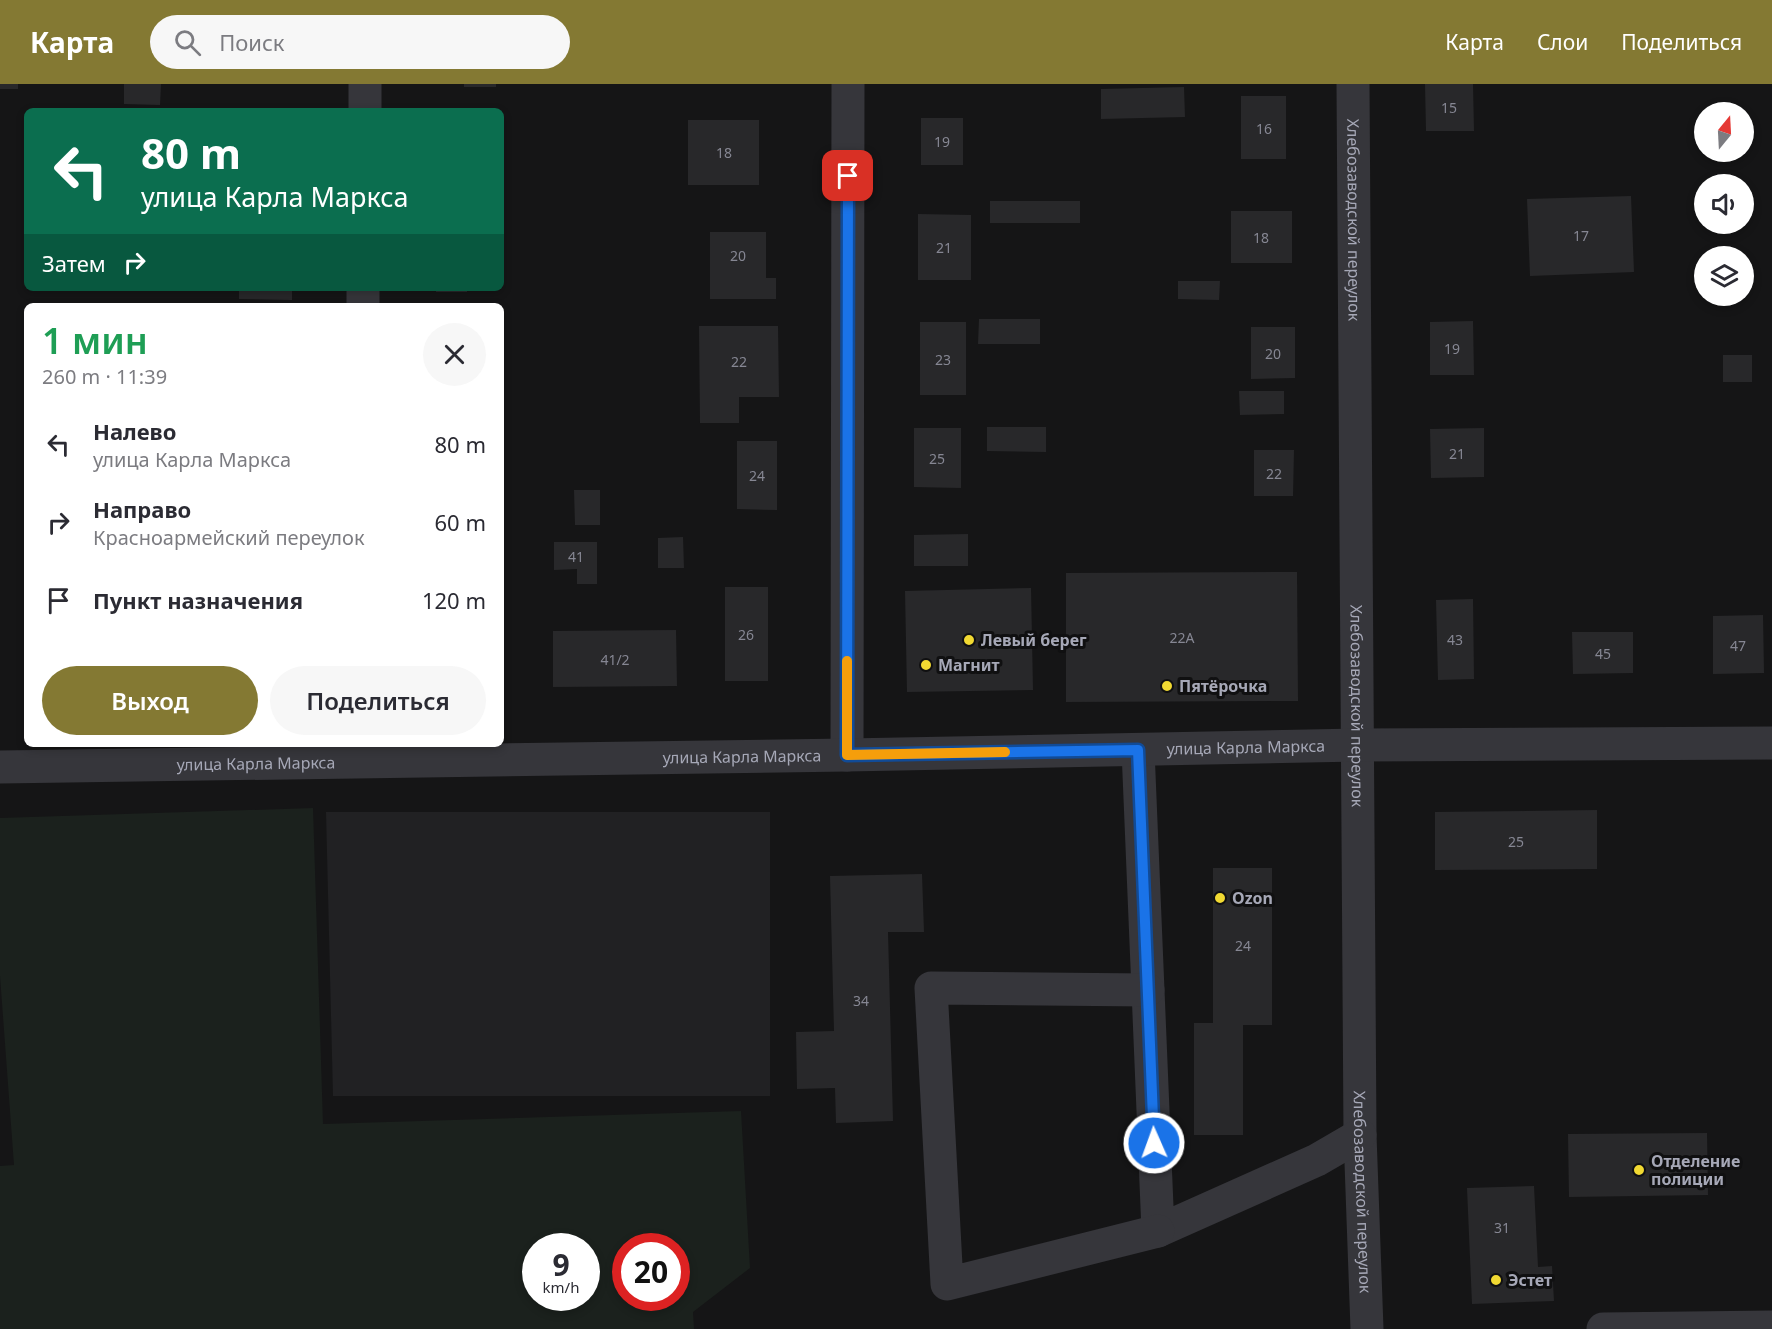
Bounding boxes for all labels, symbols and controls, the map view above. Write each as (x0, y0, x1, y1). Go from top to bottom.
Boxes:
search box (150, 15, 570, 69)
text: Карта (30, 23, 114, 61)
icon: search (171, 26, 204, 59)
text: Поиск (219, 27, 285, 57)
text: Карта (1445, 28, 1504, 56)
text: Слои (1537, 28, 1588, 56)
text: Поделиться (1621, 28, 1742, 56)
house number: 15 (1441, 98, 1457, 117)
north arrow (1694, 102, 1754, 162)
map controls (1694, 102, 1754, 306)
house number: 16 (1256, 119, 1272, 138)
street label: Хлебозаводской переулок (1342, 119, 1366, 322)
text: 80 m (141, 124, 241, 181)
icon: left (42, 132, 120, 210)
house number: 19 (934, 132, 950, 151)
house number: 18 (716, 143, 732, 162)
pin (822, 150, 873, 201)
icon: arrive (831, 159, 864, 192)
button: sound (1694, 174, 1754, 234)
text: улица Карла Маркса (141, 178, 409, 215)
house number: 17 (1573, 226, 1589, 245)
house number: 18 (1253, 228, 1269, 247)
house number: 21 (936, 238, 952, 257)
icon: right (118, 246, 151, 279)
house number: 20 (730, 246, 746, 265)
button: layers (1694, 246, 1754, 306)
text: Затем (42, 248, 106, 278)
text: 1 мин (42, 316, 148, 365)
button: close (423, 323, 486, 386)
house number: 19 (1444, 339, 1460, 358)
house number: 20 (1265, 344, 1281, 363)
house number: 23 (935, 350, 951, 369)
house number: 22 (731, 352, 747, 371)
text: 260 m · 11:39 (42, 363, 167, 390)
text: Налево (93, 416, 176, 446)
icon: left (42, 428, 75, 461)
text: 80 m (435, 429, 486, 459)
house number: 21 (1449, 444, 1465, 463)
text: улица Карла Маркса (93, 446, 291, 473)
house number: 25 (929, 449, 945, 468)
house number: 22 (1266, 464, 1282, 483)
house number: 24 (749, 466, 765, 485)
text: Направо (93, 494, 191, 524)
icon: right (42, 506, 75, 539)
text: 60 m (435, 507, 486, 537)
text: Красноармейский переулок (93, 524, 365, 551)
house number: 41 (568, 547, 584, 566)
icon: arrive (42, 584, 75, 617)
text: Пункт назначения (93, 585, 303, 615)
text: 120 m (422, 585, 486, 615)
street label: Хлебозаводской переулок (1345, 605, 1369, 808)
house number: 26 (738, 625, 754, 644)
house number: 22А (1170, 628, 1195, 647)
place label: Левый берег (981, 629, 1087, 651)
house number: 43 (1447, 630, 1463, 649)
marker: Левый берег (962, 633, 976, 647)
house number: 47 (1730, 636, 1746, 655)
house number: 45 (1595, 644, 1611, 663)
house number: 41/2 (600, 650, 630, 669)
place label: Магнит (938, 654, 1000, 676)
marker: Магнит (919, 658, 933, 672)
button: Выход (42, 666, 258, 735)
button: Поделиться (270, 666, 486, 735)
place label: Пятёрочка (1179, 675, 1267, 697)
marker: Пятёрочка (1160, 679, 1174, 693)
street label: улица Карла Маркса (1166, 735, 1325, 760)
street label: улица Карла Маркса (662, 744, 821, 769)
street label: улица Карла Маркса (176, 751, 335, 775)
house number: 25 (1508, 832, 1524, 851)
place label: Ozon (1232, 887, 1273, 909)
marker: Ozon (1213, 891, 1227, 905)
house number: 24 (1235, 936, 1251, 955)
house number: 34 (853, 991, 869, 1010)
street label: Хлебозаводской переулок (1349, 1091, 1377, 1294)
position arrow (1122, 1111, 1186, 1175)
place label: Отделение полиции (1651, 1150, 1740, 1190)
marker: Отделение полиции (1632, 1163, 1646, 1177)
house number: 31 (1494, 1218, 1510, 1237)
speed limit sign: 20 (612, 1233, 690, 1311)
text: 9 (552, 1244, 570, 1285)
place label: Эстет (1508, 1269, 1552, 1291)
marker: Эстет (1489, 1273, 1503, 1287)
text: km/h (543, 1277, 579, 1297)

